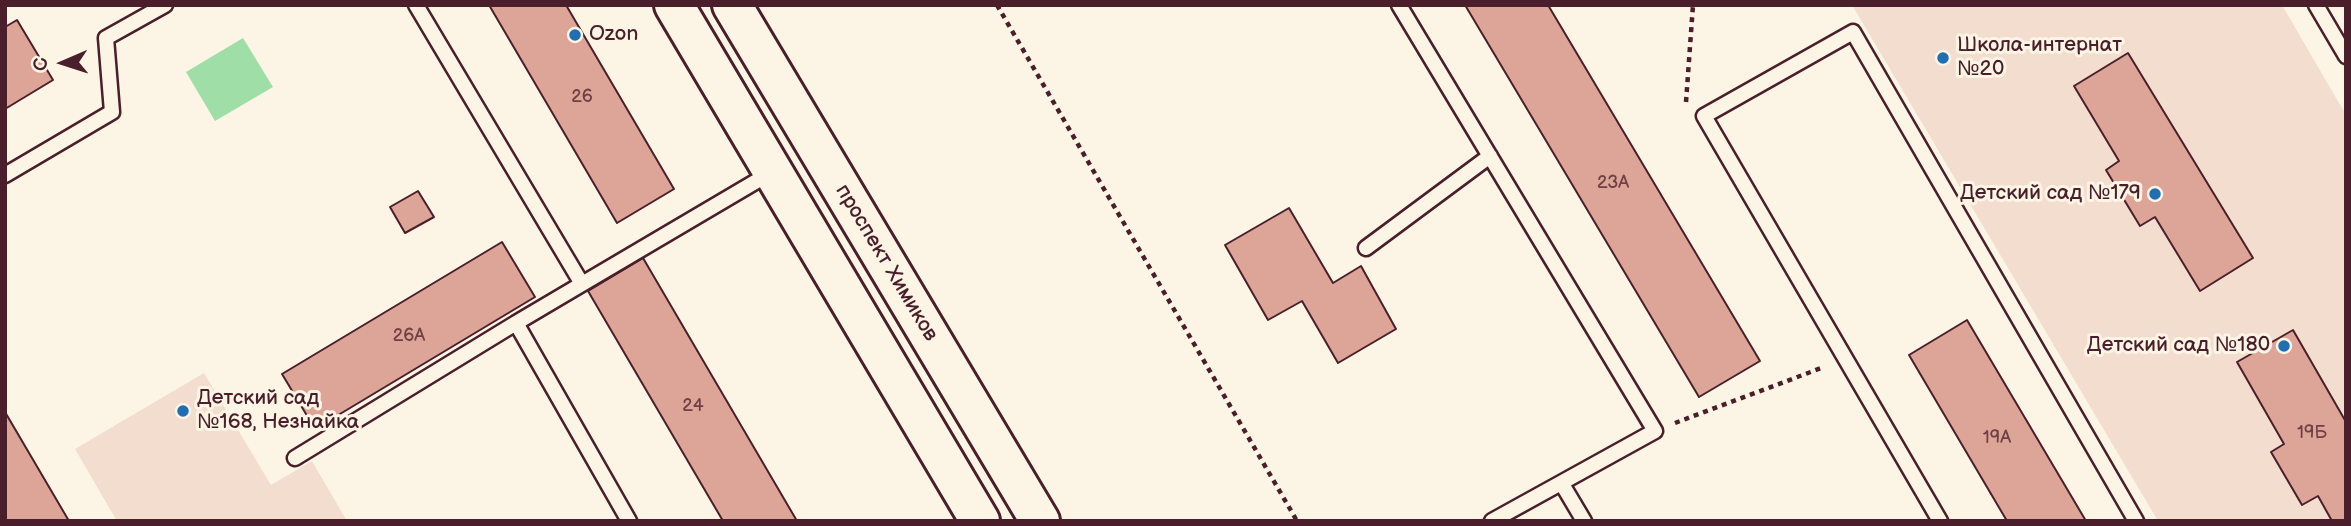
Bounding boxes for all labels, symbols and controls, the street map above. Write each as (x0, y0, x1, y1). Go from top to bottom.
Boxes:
place label: Ozon (589, 22, 638, 48)
marker: Ozon (567, 27, 583, 43)
north arrow (28, 28, 98, 98)
place label: Школа-интернат №20 (1957, 33, 2122, 83)
marker: Школа-интернат №20 (1935, 50, 1951, 66)
text: С (30, 57, 53, 71)
house number: 26 (571, 86, 593, 108)
house number: 23А (1597, 172, 1629, 194)
street label: проспект Химиков (829, 180, 943, 346)
place label: Детский сад №179 (1960, 181, 2141, 207)
marker: Детский сад №179 (2147, 186, 2163, 202)
house number: 26А (393, 325, 425, 347)
place label: Детский сад №180 (2087, 333, 2270, 359)
marker: Детский сад №180 (2276, 338, 2292, 354)
place label: Детский сад №168, Незнайка (197, 386, 359, 436)
house number: 24 (682, 395, 704, 417)
marker: Детский сад №168, Незнайка (175, 403, 191, 419)
house number: 19Б (2297, 422, 2327, 444)
house number: 19А (1983, 427, 2011, 449)

